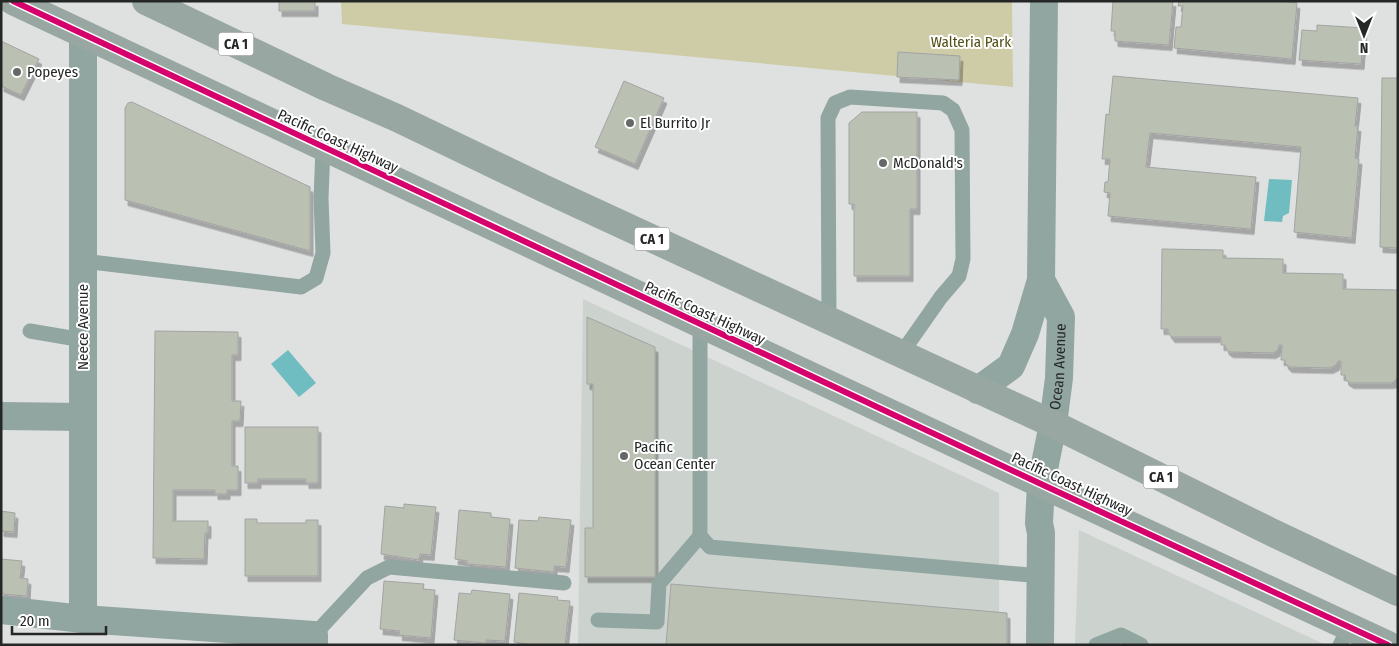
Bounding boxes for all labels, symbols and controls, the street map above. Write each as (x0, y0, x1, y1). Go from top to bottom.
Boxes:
north arrow (1339, 10, 1389, 60)
road number: CA 1 (218, 33, 254, 56)
park label: Walteria Park (931, 33, 1011, 51)
text: N (1360, 39, 1368, 56)
place label: Popeyes (27, 63, 78, 81)
marker: Popeyes (11, 66, 23, 78)
street label: Pacific Coast Highway (275, 105, 401, 177)
place label: El Burrito Jr (640, 114, 711, 132)
marker: El Burrito Jr (624, 117, 636, 129)
place label: McDonald's (893, 154, 963, 172)
marker: McDonald's (877, 157, 889, 169)
road number: CA 1 (634, 228, 670, 250)
street label: Pacific Coast Highway (642, 277, 768, 349)
street label: Neece Avenue (74, 284, 92, 370)
street label: Ocean Avenue (1046, 323, 1070, 411)
place label: Pacific Ocean Center (634, 438, 716, 473)
street label: Pacific Coast Highway (1009, 448, 1135, 520)
marker: Pacific Ocean Center (618, 450, 630, 462)
road number: CA 1 (1144, 466, 1178, 488)
scale bar (12, 604, 106, 636)
text: 20 m (20, 612, 50, 630)

